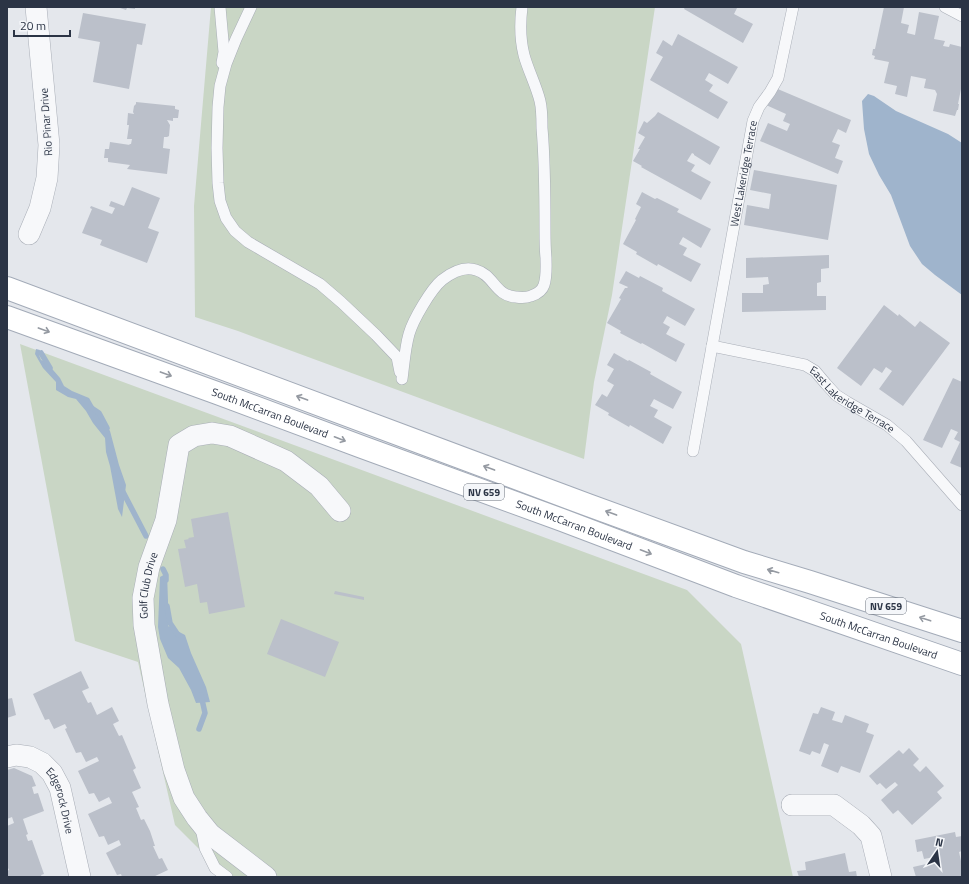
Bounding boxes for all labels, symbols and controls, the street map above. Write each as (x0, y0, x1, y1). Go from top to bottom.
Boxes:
scale bar (14, 12, 70, 38)
text: 20 m (20, 16, 46, 35)
street label: Rio Pinar Drive (36, 87, 56, 156)
street label: West Lakeridge Terrace (726, 119, 761, 228)
one-way arrow (37, 327, 50, 334)
street label: East Lakeridge Terrace (807, 362, 899, 437)
one-way arrow (160, 371, 172, 379)
street label: South McCarran Boulevard (210, 384, 331, 442)
one-way arrow (295, 394, 308, 401)
one-way arrow (334, 436, 346, 444)
one-way arrow (482, 464, 495, 471)
road number: NV 659 (464, 484, 504, 500)
street label: South McCarran Boulevard (514, 496, 635, 554)
one-way arrow (605, 509, 617, 517)
one-way arrow (640, 548, 652, 556)
street label: Golf Club Drive (135, 549, 162, 619)
one-way arrow (767, 567, 780, 574)
road number: NV 659 (866, 598, 906, 614)
street label: South McCarran Boulevard (818, 608, 940, 663)
one-way arrow (919, 615, 932, 622)
street label: Edgerock Drive (42, 763, 78, 836)
north arrow (917, 832, 957, 872)
text: N (934, 834, 945, 851)

